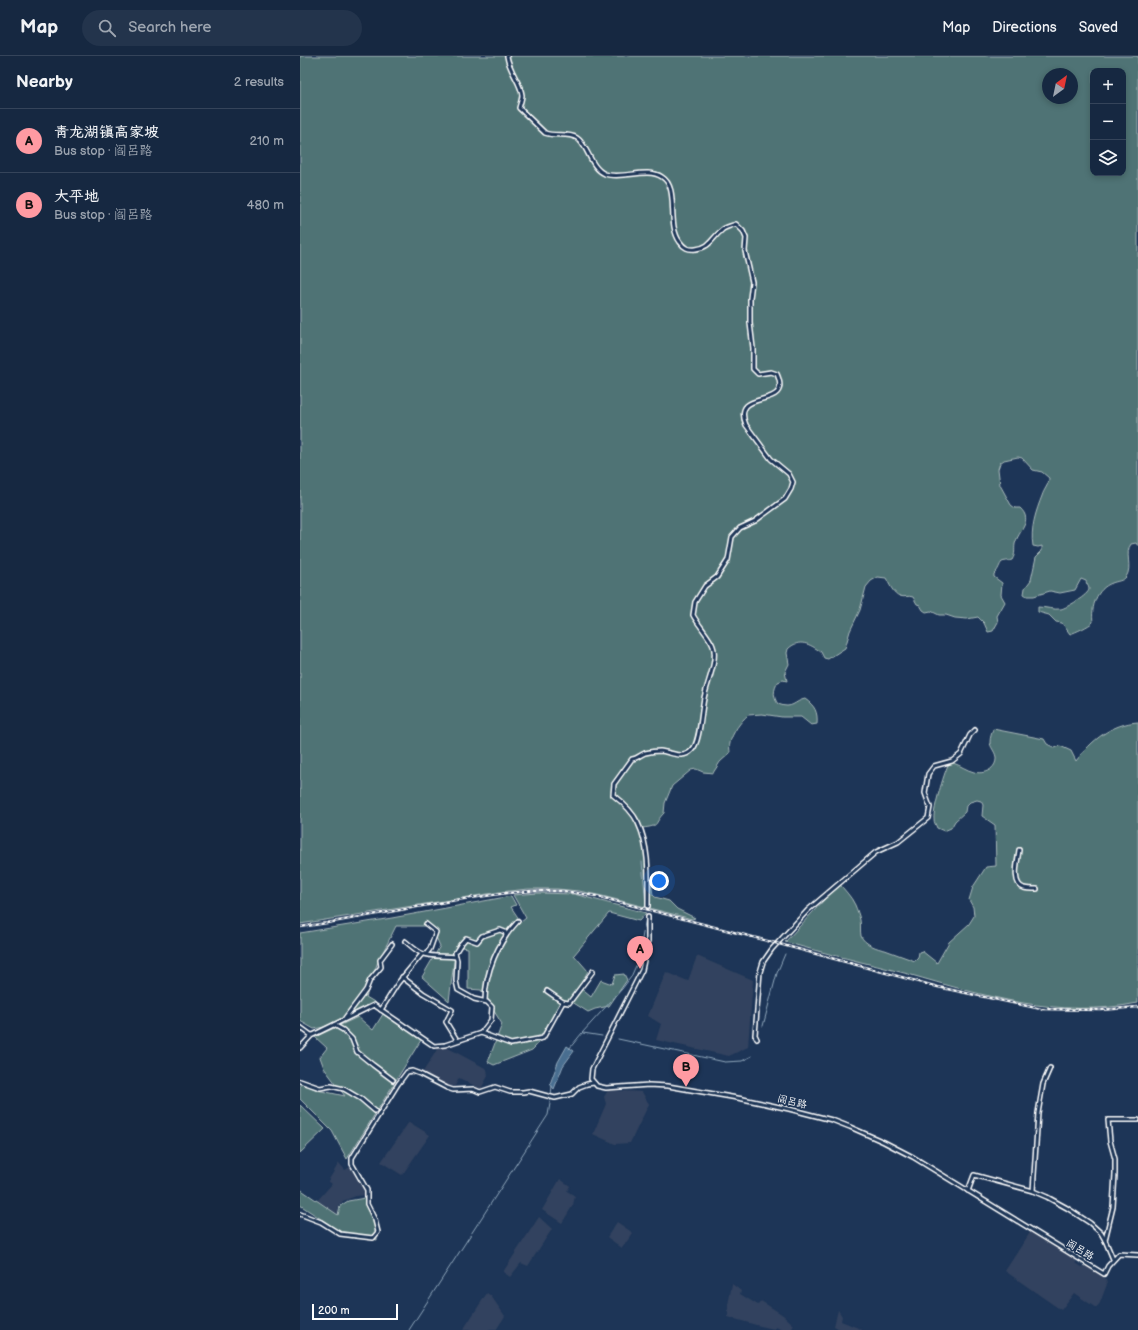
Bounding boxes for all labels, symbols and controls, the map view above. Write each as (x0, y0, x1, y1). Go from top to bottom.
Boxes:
search box (82, 10, 362, 46)
text: Map (20, 16, 58, 39)
icon: search (96, 17, 118, 39)
text: Search here (128, 18, 211, 37)
text: Map (942, 19, 970, 36)
text: Directions (992, 19, 1057, 36)
text: Saved (1079, 19, 1118, 36)
north arrow (1042, 68, 1078, 104)
map controls (1090, 68, 1126, 176)
button: + (1090, 68, 1126, 104)
text: Nearby (16, 72, 73, 92)
text: 2 results (234, 74, 284, 90)
button: − (1090, 104, 1126, 140)
text: 青龙湖镇高家坡 (54, 123, 159, 142)
text: A (25, 133, 33, 149)
text: 210 m (250, 133, 284, 149)
button: layers (1090, 140, 1126, 176)
text: Bus stop · 阎吕路 (54, 143, 153, 159)
text: 大平地 (54, 187, 99, 206)
text: B (24, 197, 34, 213)
text: 480 m (247, 197, 284, 213)
text: Bus stop · 阎吕路 (54, 207, 153, 223)
your location (649, 871, 669, 891)
pin: A (627, 936, 653, 969)
pin: B (673, 1054, 699, 1087)
street label: 阎吕路 (776, 1093, 808, 1111)
street label: 阎吕路 (1064, 1237, 1096, 1263)
scale bar (312, 1302, 398, 1321)
text: 200 m (318, 1304, 350, 1317)

